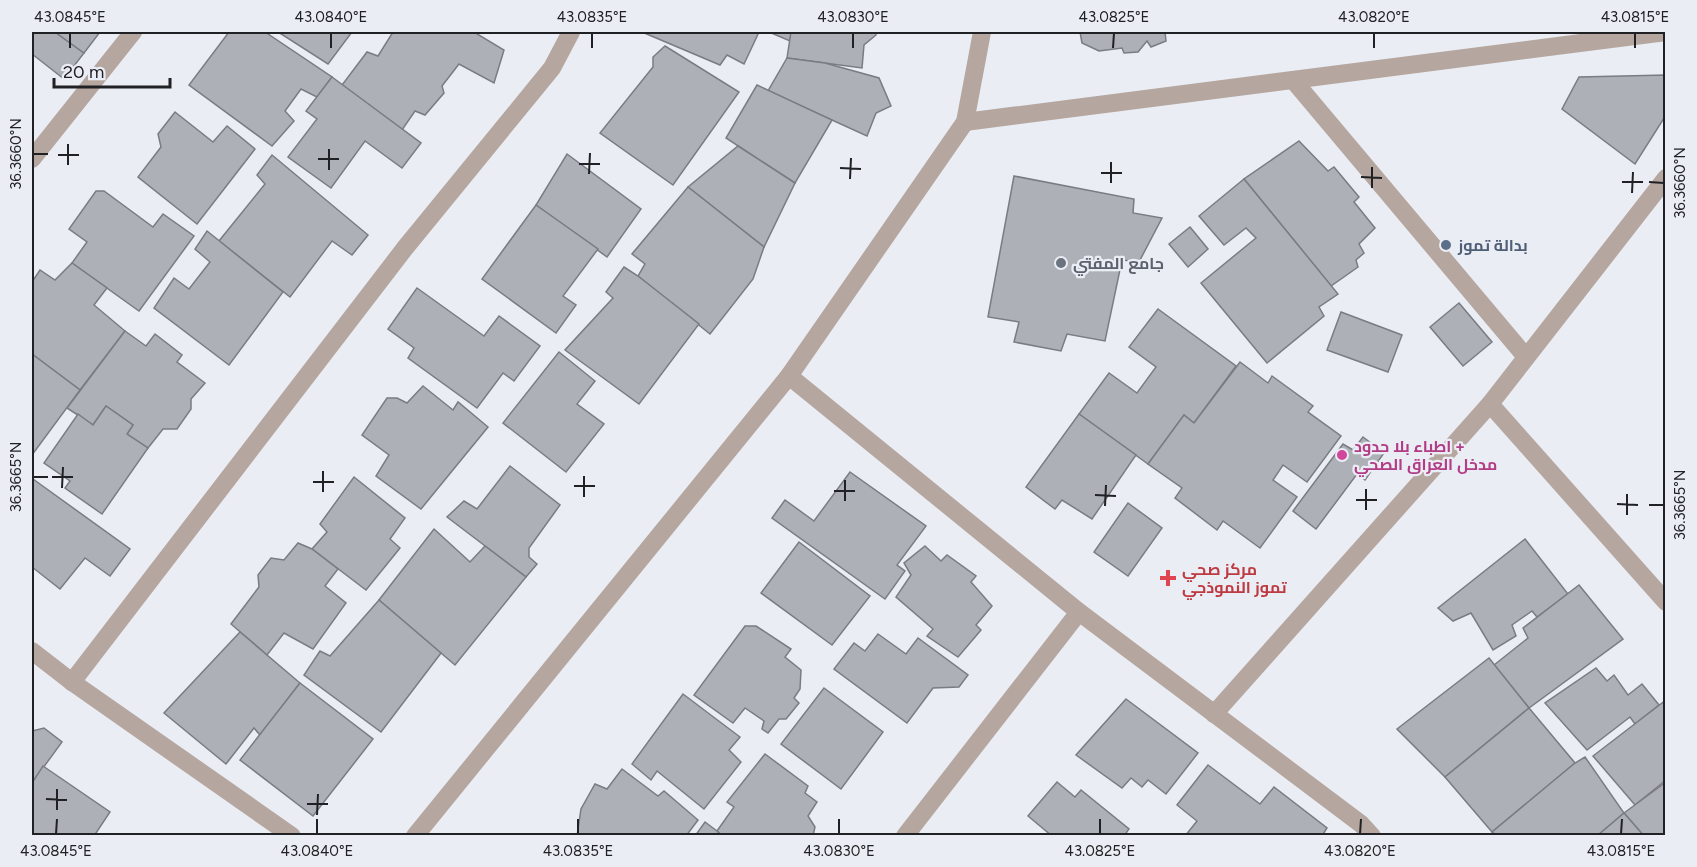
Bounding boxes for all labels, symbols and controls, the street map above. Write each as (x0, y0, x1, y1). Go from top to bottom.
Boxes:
text: 43.0845°E (34, 8, 106, 26)
text: 43.0840°E (295, 8, 367, 26)
text: 43.0835°E (557, 8, 627, 26)
text: 43.0830°E (817, 8, 889, 26)
text: 43.0825°E (1079, 8, 1149, 26)
text: 43.0820°E (1338, 8, 1410, 26)
text: 43.0815°E (1601, 8, 1669, 26)
scale bar (54, 51, 170, 89)
text: 20 m (63, 61, 104, 83)
text: 36.3660°N (7, 118, 25, 190)
text: 36.3660°N (1671, 147, 1689, 219)
place label: بدالة تموز (1457, 236, 1528, 255)
marker: بدالة تموز (1439, 238, 1453, 252)
place label: جامع المفتي (1073, 254, 1164, 276)
marker: جامع المفتي (1054, 256, 1068, 270)
place label: اطباء بلا حدود + مدخل العراق الصحي (1354, 437, 1497, 477)
text: 36.3665°N (7, 442, 25, 512)
marker: اطباء بلا حدود + مدخل العراق الصحي (1335, 448, 1349, 462)
text: 36.3665°N (1671, 470, 1689, 540)
place label: مركز صحي تموز النموذجي (1182, 560, 1288, 600)
marker: مركز صحي تموز النموذجي (1159, 569, 1177, 587)
text: 43.0845°E (20, 842, 92, 860)
text: 43.0840°E (281, 842, 353, 860)
text: 43.0835°E (543, 842, 613, 860)
text: 43.0830°E (803, 842, 875, 860)
text: 43.0825°E (1065, 842, 1135, 860)
text: 43.0820°E (1324, 842, 1396, 860)
text: 43.0815°E (1587, 842, 1655, 860)

